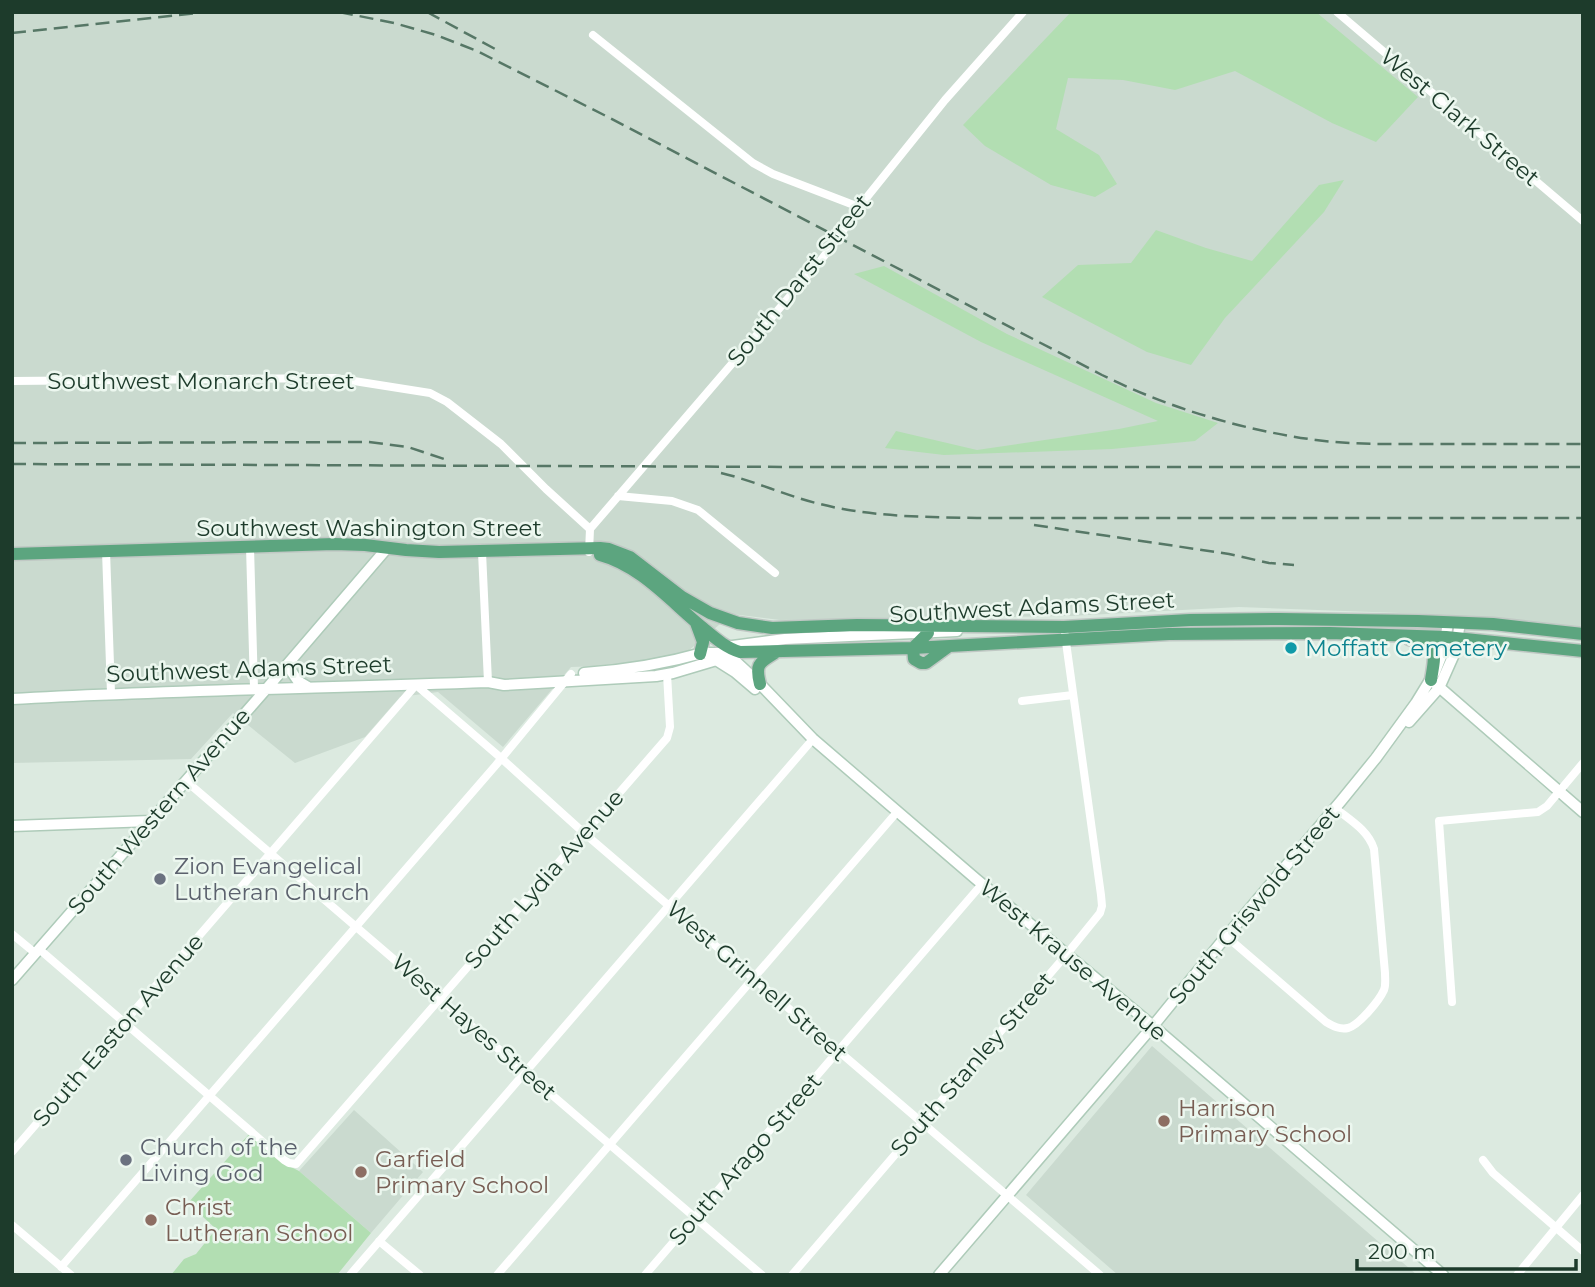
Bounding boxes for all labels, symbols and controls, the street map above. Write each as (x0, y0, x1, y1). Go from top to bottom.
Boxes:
street label: West Clark Street (1375, 42, 1545, 192)
street label: South Darst Street (721, 188, 877, 372)
street label: Southwest Monarch Street (47, 367, 355, 395)
street label: Southwest Washington Street (196, 514, 542, 542)
street label: Southwest Adams Street (889, 586, 1175, 628)
place label: Moffatt Cemetery (1305, 634, 1508, 662)
marker: Moffatt Cemetery (1283, 640, 1299, 656)
street label: Southwest Adams Street (106, 650, 392, 688)
street label: South Western Avenue (62, 702, 256, 920)
street label: South Lydia Avenue (458, 783, 630, 975)
street label: South Griswold Street (1163, 800, 1345, 1010)
place label: Zion Evangelical Lutheran Church (174, 852, 370, 906)
marker: Zion Evangelical Lutheran Church (152, 871, 168, 887)
street label: West Krause Avenue (974, 873, 1172, 1047)
street label: West Grinnell Street (661, 895, 853, 1067)
street label: South Easton Avenue (27, 928, 209, 1132)
street label: West Hayes Street (386, 948, 562, 1106)
street label: South Stanley Street (884, 966, 1060, 1162)
street label: South Arago Street (663, 1067, 827, 1251)
place label: Harrison Primary School (1178, 1094, 1352, 1148)
marker: Harrison Primary School (1156, 1113, 1172, 1129)
place label: Church of the Living God (140, 1133, 298, 1187)
place label: Garfield Primary School (375, 1145, 549, 1199)
marker: Church of the Living God (118, 1152, 134, 1168)
marker: Garfield Primary School (353, 1164, 369, 1180)
place label: Christ Lutheran School (165, 1193, 354, 1247)
marker: Christ Lutheran School (143, 1212, 159, 1228)
scale bar (1357, 1228, 1576, 1272)
text: 200 m (1368, 1239, 1435, 1264)

